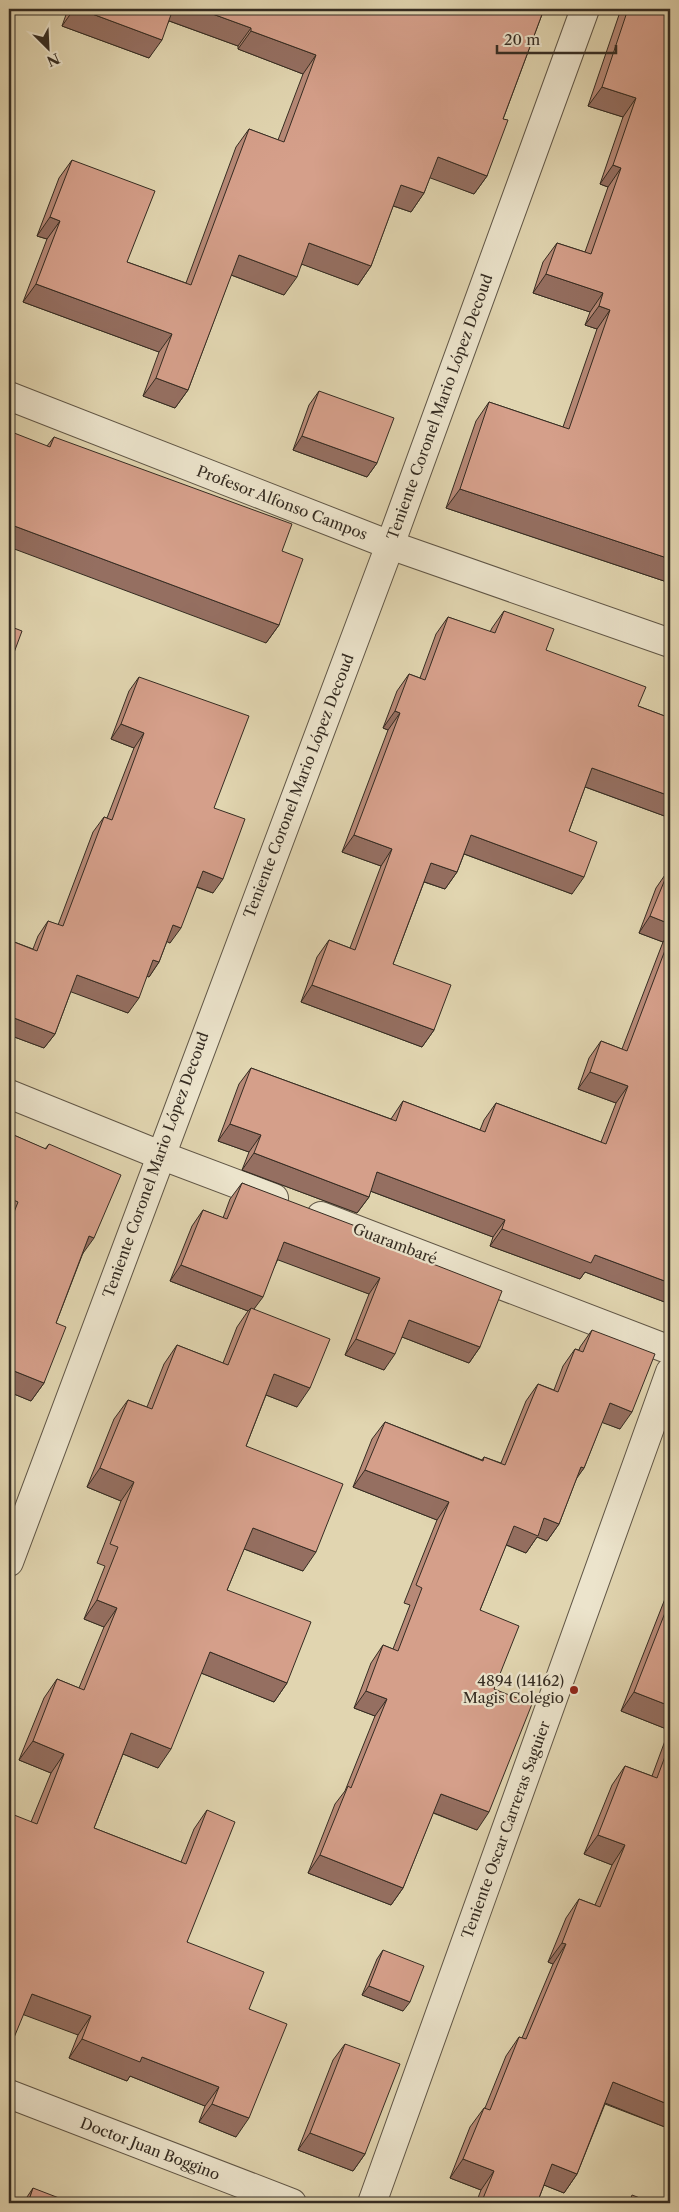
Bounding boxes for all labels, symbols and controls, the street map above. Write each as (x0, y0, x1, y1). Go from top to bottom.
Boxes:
north arrow (22, 22, 72, 72)
scale bar (497, 22, 615, 54)
text: 20 m (504, 30, 540, 49)
text: N (44, 49, 63, 71)
street label: Teniente Coronel Mario López Decoud (382, 271, 497, 542)
street label: Profesor Alfonso Campos (194, 461, 370, 544)
street label: Teniente Coronel Mario López Decoud (239, 651, 358, 921)
street label: Teniente Coronel Mario López Decoud (98, 1029, 213, 1300)
street label: Guarambaré (350, 1219, 440, 1268)
place label: 4894 (14162) Magis Colegio (463, 1671, 564, 1707)
marker: 4894 (14162) Magis Colegio (568, 1684, 580, 1696)
street label: Teniente Oscar Carreras Saguier (457, 1718, 554, 1941)
street label: Doctor Juan Boggino (78, 2113, 223, 2184)

